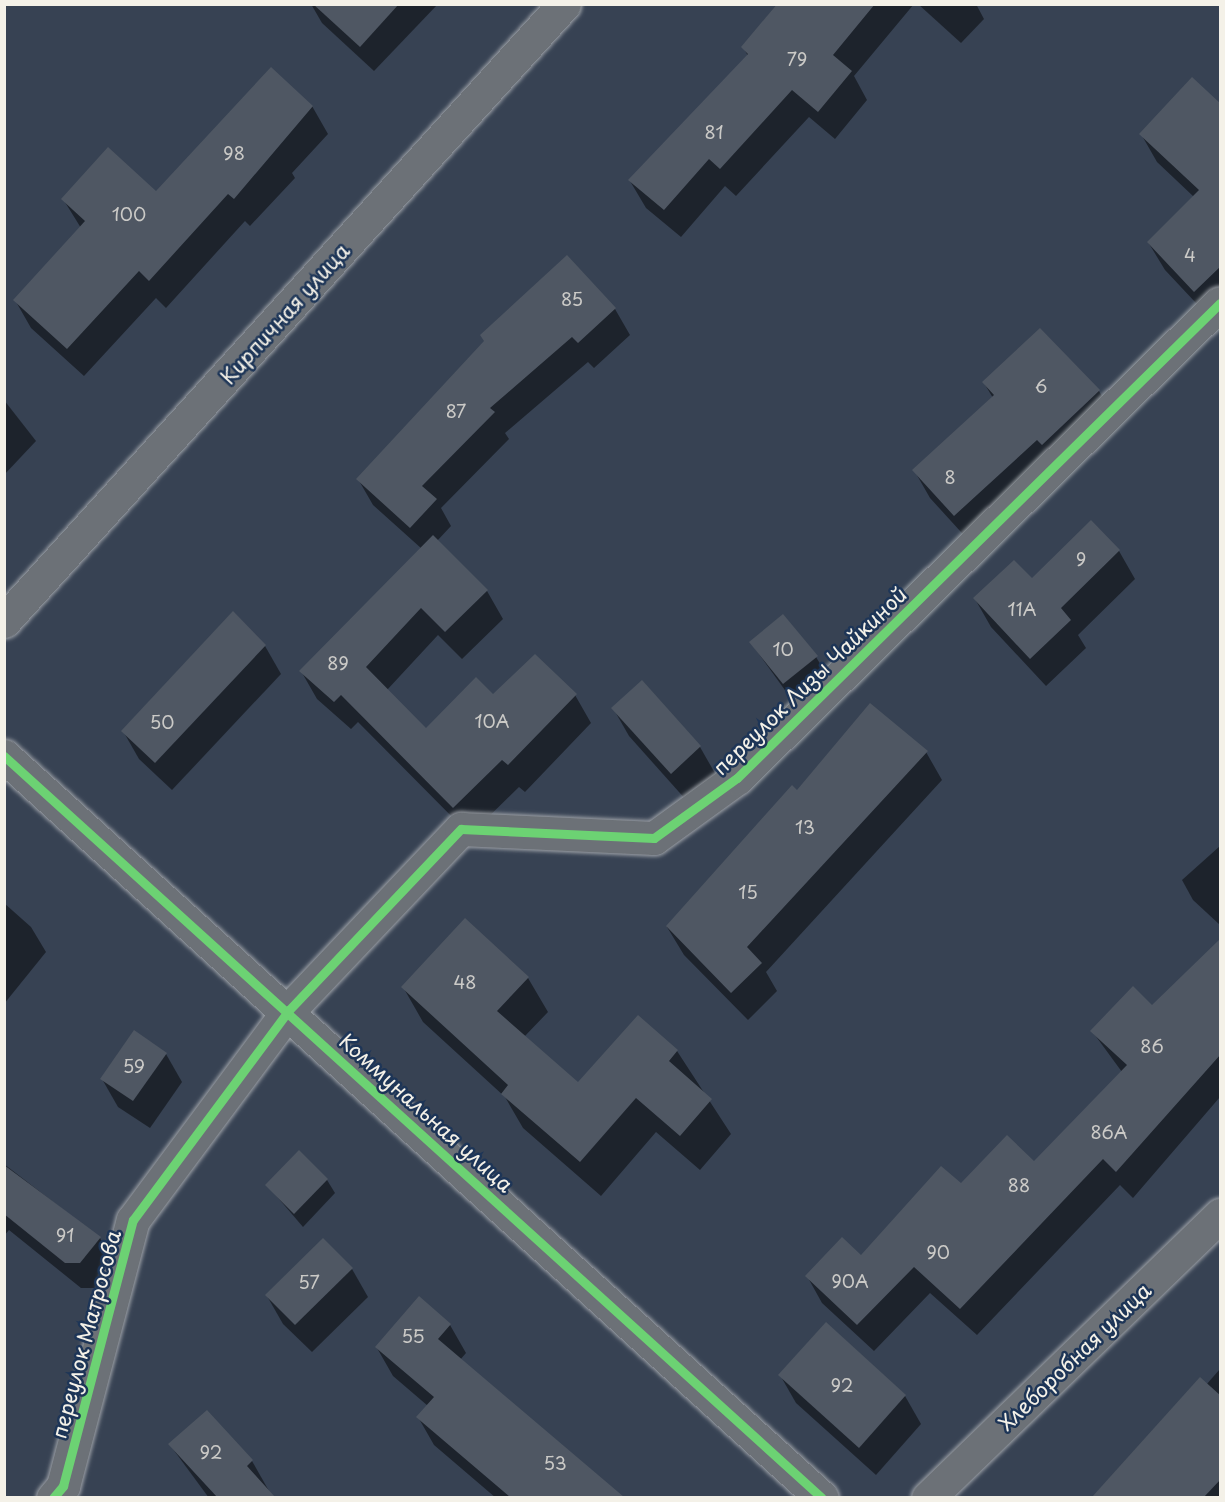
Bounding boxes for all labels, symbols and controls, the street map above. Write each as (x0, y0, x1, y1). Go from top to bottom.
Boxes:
house number: 79 (787, 48, 807, 70)
house number: 81 (704, 121, 724, 143)
house number: 98 (223, 142, 245, 164)
house number: 100 (112, 203, 146, 225)
street label: Кирпичная улица (214, 237, 354, 389)
house number: 4 (1184, 244, 1196, 266)
house number: 85 (561, 288, 583, 310)
house number: 6 (1035, 375, 1047, 397)
house number: 87 (446, 400, 466, 422)
house number: 8 (944, 466, 956, 488)
house number: 9 (1076, 548, 1086, 570)
street label: переулок Лизы Чайкиной (706, 580, 912, 780)
house number: 11А (1008, 598, 1036, 620)
house number: 10 (772, 638, 794, 660)
house number: 89 (327, 652, 349, 674)
house number: 10А (474, 710, 510, 732)
house number: 50 (150, 711, 174, 733)
house number: 13 (795, 816, 815, 838)
house number: 15 (738, 881, 758, 903)
house number: 48 (453, 971, 477, 993)
street label: Коммунальная улица (335, 1027, 519, 1197)
house number: 86 (1140, 1035, 1164, 1057)
house number: 59 (123, 1055, 145, 1077)
house number: 86А (1090, 1121, 1128, 1143)
house number: 88 (1008, 1174, 1030, 1196)
house number: 91 (56, 1224, 74, 1246)
street label: переулок Матросова (45, 1226, 125, 1442)
house number: 90 (926, 1241, 950, 1263)
house number: 90А (831, 1270, 869, 1292)
house number: 57 (298, 1271, 320, 1293)
street label: Хлеборобная улица (992, 1276, 1156, 1436)
house number: 55 (401, 1325, 425, 1347)
house number: 92 (831, 1374, 853, 1396)
house number: 92 (200, 1441, 222, 1463)
house number: 53 (543, 1452, 567, 1474)

